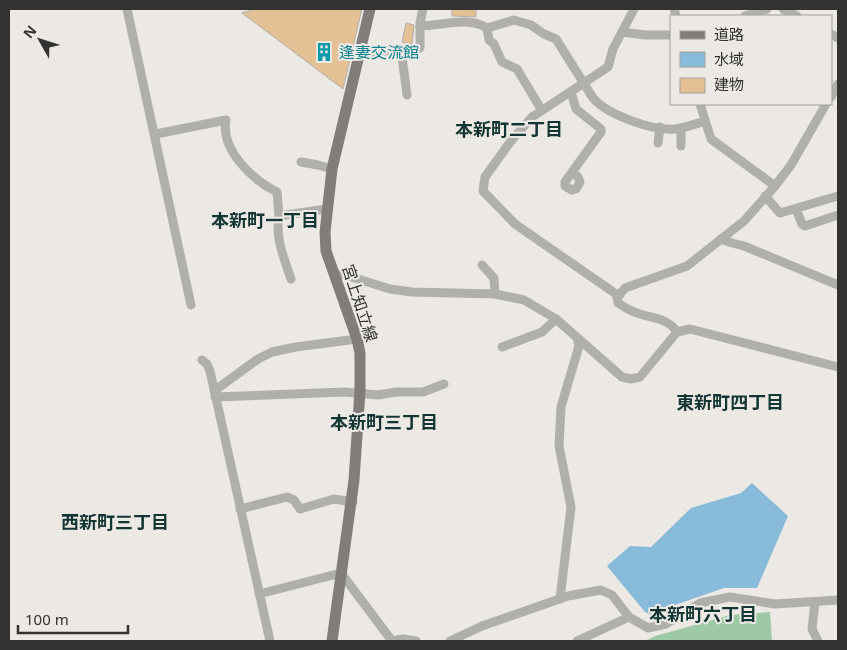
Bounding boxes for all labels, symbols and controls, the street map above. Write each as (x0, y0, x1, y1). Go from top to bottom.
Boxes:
north arrow (15, 15, 65, 65)
legend (670, 15, 832, 105)
text: N (19, 21, 40, 42)
text: 道路 (714, 24, 744, 44)
building icon: 逢妻交流館 (313, 41, 335, 63)
place label: 逢妻交流館 (339, 41, 419, 63)
text: 水域 (714, 49, 744, 69)
text: 建物 (714, 74, 744, 94)
district label: 本新町二丁目 (455, 117, 563, 141)
district label: 本新町一丁目 (211, 208, 319, 232)
street label: 宮上知立線 (337, 262, 383, 344)
district label: 東新町四丁目 (676, 390, 784, 414)
district label: 本新町三丁目 (330, 410, 438, 434)
district label: 西新町三丁目 (61, 510, 169, 534)
scale bar (18, 602, 128, 634)
district label: 本新町六丁目 (649, 602, 757, 626)
text: 100 m (25, 609, 69, 629)

